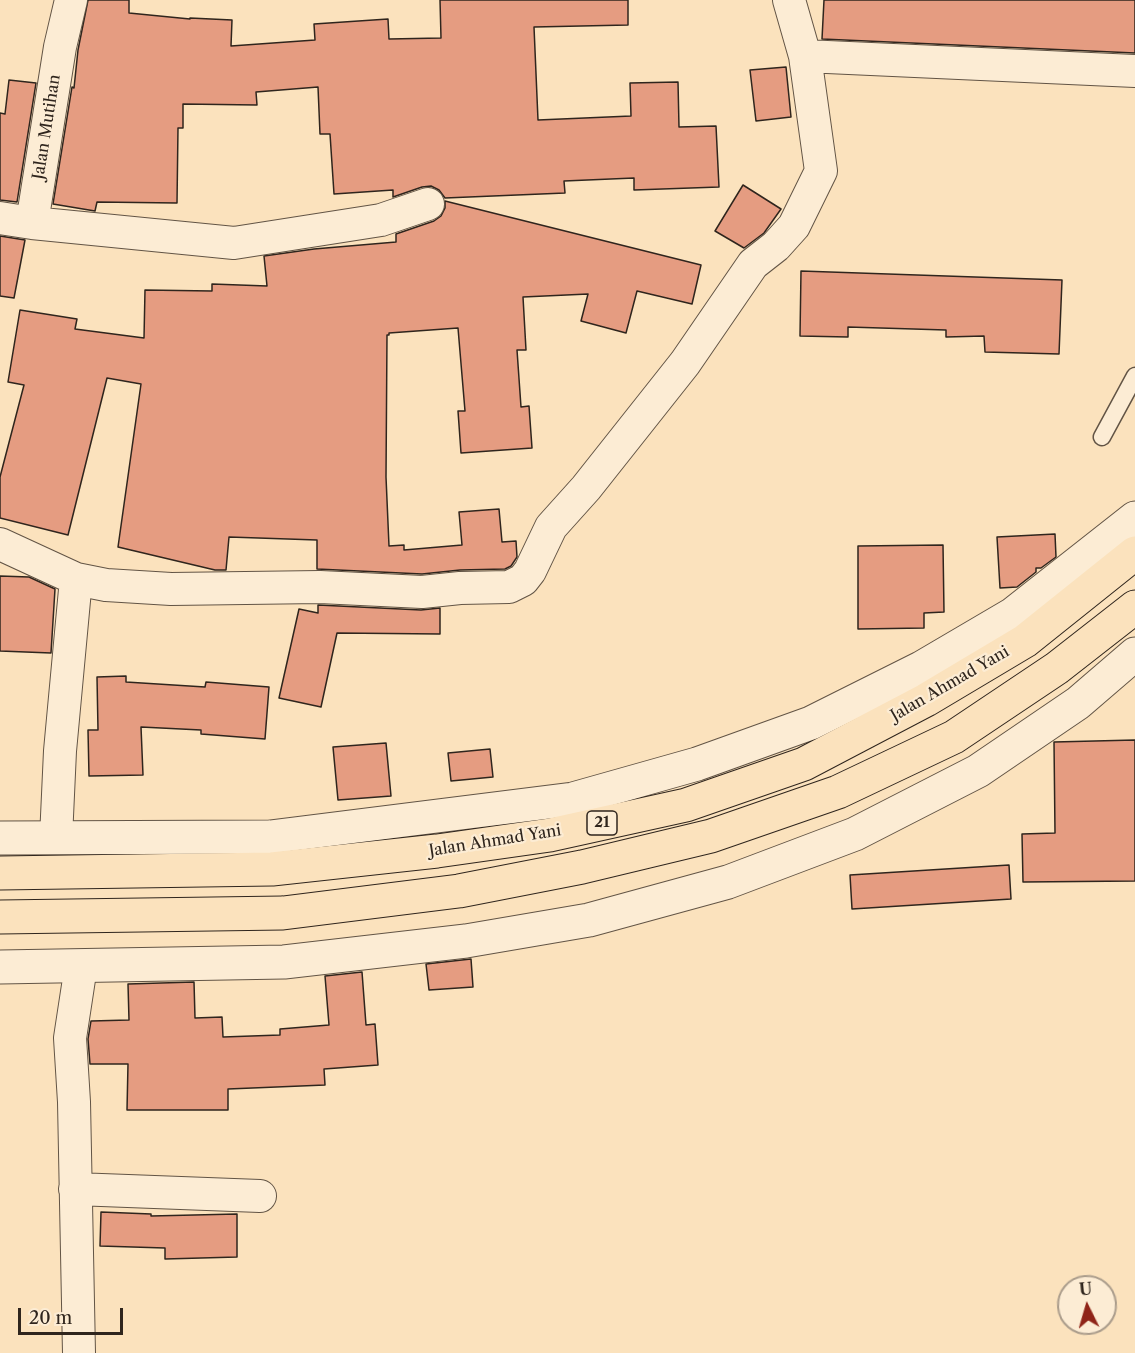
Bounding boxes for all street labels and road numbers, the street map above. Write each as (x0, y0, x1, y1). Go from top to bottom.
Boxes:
street label: Jalan Mutihan (29, 73, 65, 181)
street label: Jalan Ahmad Yani (887, 642, 1013, 726)
road number: 21 (587, 811, 617, 835)
street label: Jalan Ahmad Yani (427, 821, 563, 861)

